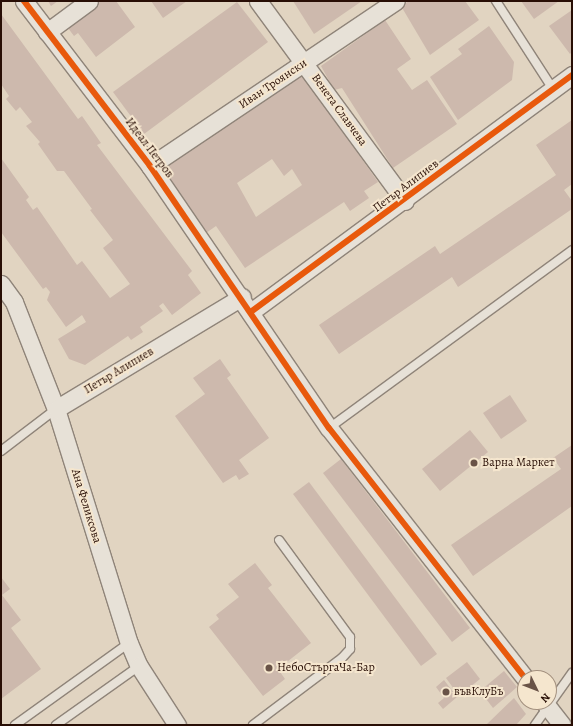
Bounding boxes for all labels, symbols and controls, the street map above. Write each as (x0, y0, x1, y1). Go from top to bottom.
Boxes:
street label: Иван Троянски (236, 56, 310, 112)
street label: Венета Славчева (308, 71, 370, 149)
street label: Идеал Петров (122, 115, 176, 181)
street label: Петър Алипиев (370, 157, 442, 215)
street label: Петър Алипиев (82, 345, 156, 397)
place label: Варна Маркет (482, 456, 555, 470)
marker: Варна Маркет (469, 458, 479, 468)
street label: Ана Феликсова (68, 467, 104, 545)
place label: НебоСтъргаЧа-Бар (277, 661, 375, 675)
marker: НебоСтъргаЧа-Бар (264, 663, 274, 673)
north arrow (517, 670, 557, 710)
place label: въвКлуБъ (454, 685, 503, 699)
marker: въвКлуБъ (441, 687, 451, 697)
text: N (537, 690, 554, 706)

